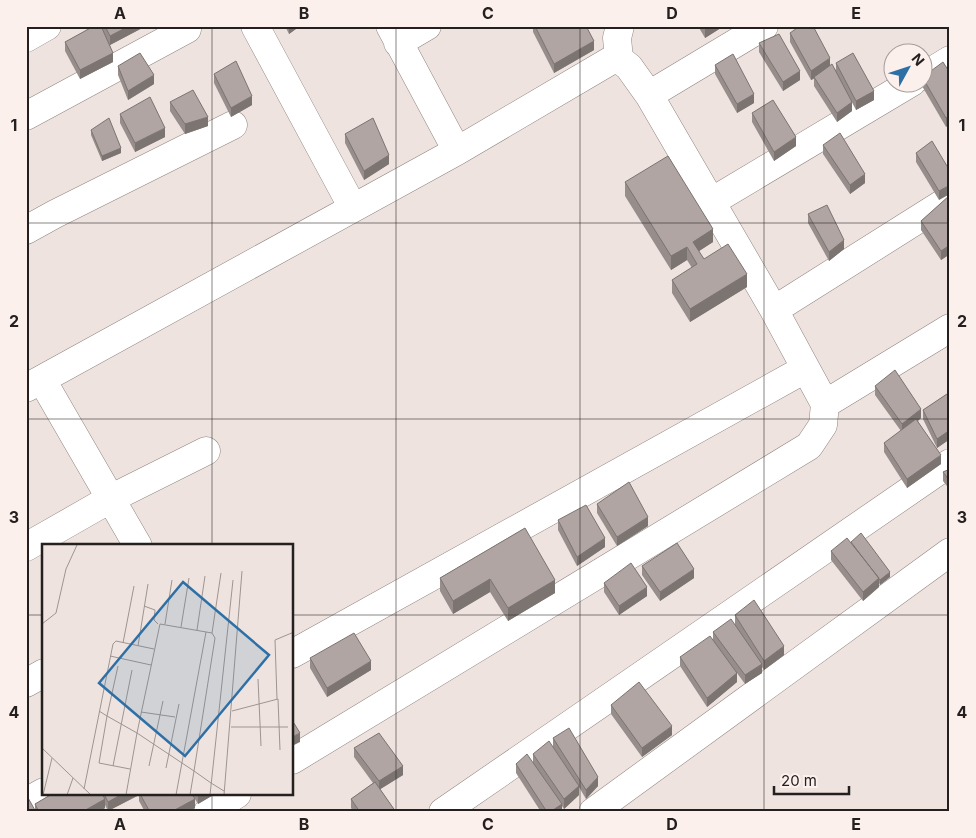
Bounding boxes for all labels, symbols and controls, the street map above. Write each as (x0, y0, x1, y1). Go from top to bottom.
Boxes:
text: A (114, 3, 126, 23)
text: B (299, 3, 309, 23)
text: C (482, 3, 494, 23)
text: D (666, 3, 678, 23)
text: E (851, 3, 861, 23)
north arrow (884, 42, 934, 92)
text: N (908, 50, 928, 69)
text: 1 (11, 115, 17, 135)
text: 1 (959, 115, 965, 135)
text: 2 (9, 311, 19, 331)
text: 2 (957, 311, 967, 331)
text: 3 (9, 507, 19, 527)
text: 3 (957, 507, 967, 527)
inset map (42, 544, 294, 796)
text: 4 (9, 702, 20, 722)
text: 4 (957, 702, 968, 722)
scale bar (774, 763, 848, 795)
text: 20 m (781, 771, 817, 790)
text: A (114, 814, 126, 834)
text: B (299, 814, 309, 834)
text: C (482, 814, 494, 834)
text: D (666, 814, 678, 834)
text: E (851, 814, 861, 834)

